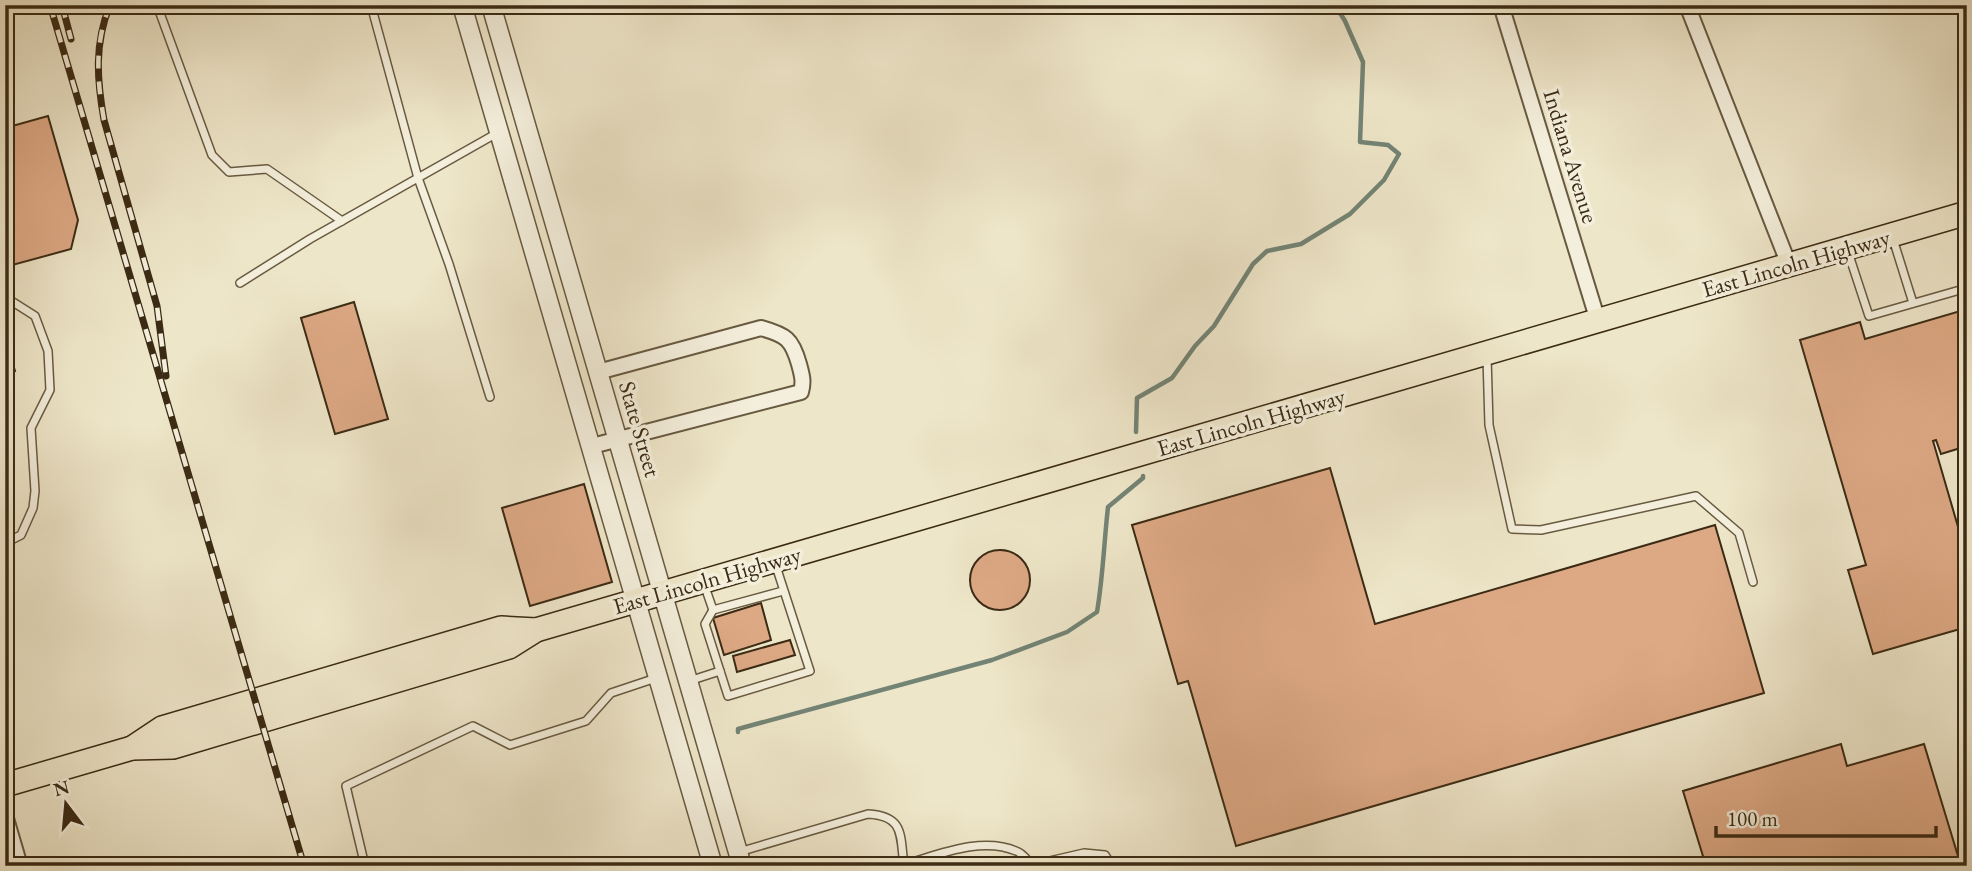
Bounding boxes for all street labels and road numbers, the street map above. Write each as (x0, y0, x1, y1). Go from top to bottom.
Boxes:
street label: Indiana Avenue (1536, 85, 1606, 227)
street label: East Lincoln Highway (1699, 222, 1894, 304)
street label: State Street (612, 378, 668, 481)
street label: East Lincoln Highway (1154, 381, 1349, 463)
street label: East Lincoln Highway (610, 539, 805, 621)

